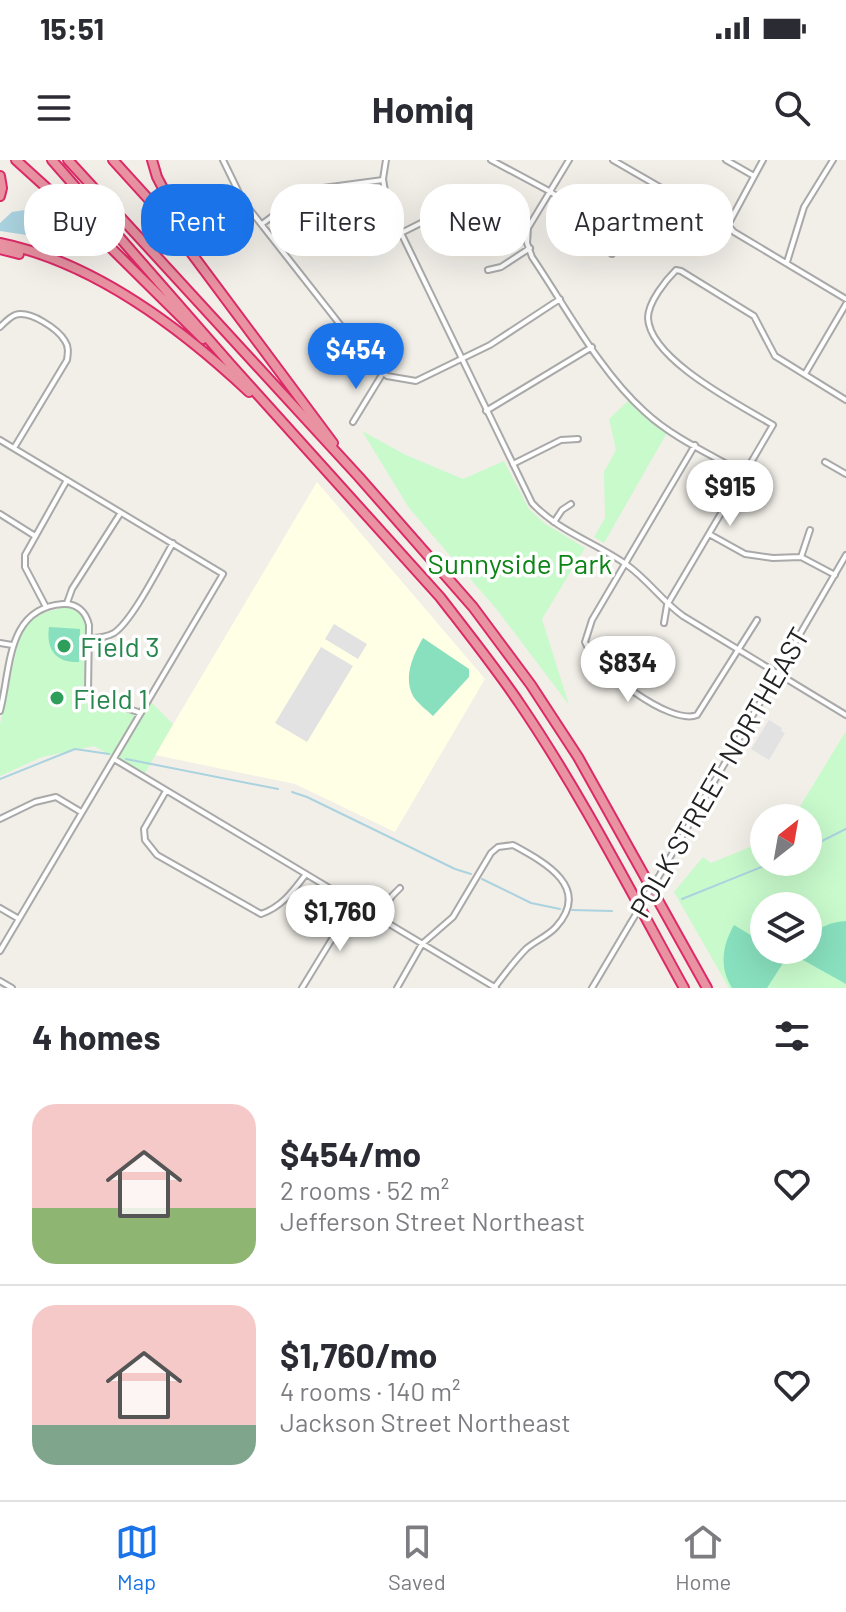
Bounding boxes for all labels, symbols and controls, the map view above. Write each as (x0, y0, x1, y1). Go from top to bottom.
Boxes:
text: 15:51 (40, 10, 104, 46)
icon: menu (32, 86, 76, 130)
icon: search (770, 86, 814, 130)
text: Homiq (372, 87, 474, 130)
chip: Buy (24, 184, 125, 256)
chip: Rent (141, 184, 254, 256)
chip: Filters (270, 184, 404, 256)
chip: New (420, 184, 530, 256)
chip: Apartment (546, 184, 733, 256)
pin: $454 (309, 323, 403, 391)
text: $454 (326, 333, 386, 364)
pin: $915 (683, 460, 777, 528)
text: $915 (704, 470, 756, 501)
park label: Sunnyside Park (428, 546, 612, 580)
street label: POLK STREET NORTHEAST (622, 621, 816, 923)
place label: Field 3 (80, 629, 160, 663)
pin: $834 (581, 636, 675, 704)
marker: Field 3 (55, 637, 73, 655)
text: $834 (599, 646, 657, 677)
place label: Field 1 (73, 681, 148, 715)
marker: Field 1 (48, 689, 66, 707)
north arrow (750, 804, 822, 876)
map controls (750, 804, 822, 964)
pin: $1,760 (275, 885, 405, 953)
button: layers (750, 892, 822, 964)
text: $1,760 (304, 895, 376, 926)
icon: filters (770, 1014, 814, 1058)
text: 4 homes (32, 1016, 161, 1057)
text: $454/mo (280, 1133, 421, 1174)
icon: home (96, 1136, 192, 1232)
icon: heart (770, 1162, 814, 1206)
text: 2 rooms · 52 m² (280, 1174, 449, 1205)
text: Jefferson Street Northeast (280, 1205, 585, 1236)
text: $1,760/mo (280, 1334, 437, 1375)
icon: home (96, 1337, 192, 1433)
icon: heart (770, 1363, 814, 1407)
text: 4 rooms · 140 m² (280, 1375, 460, 1406)
text: Jackson Street Northeast (280, 1406, 571, 1437)
tab: Map (115, 1520, 159, 1594)
tab: Saved (388, 1520, 446, 1594)
tab: Home (675, 1520, 731, 1594)

